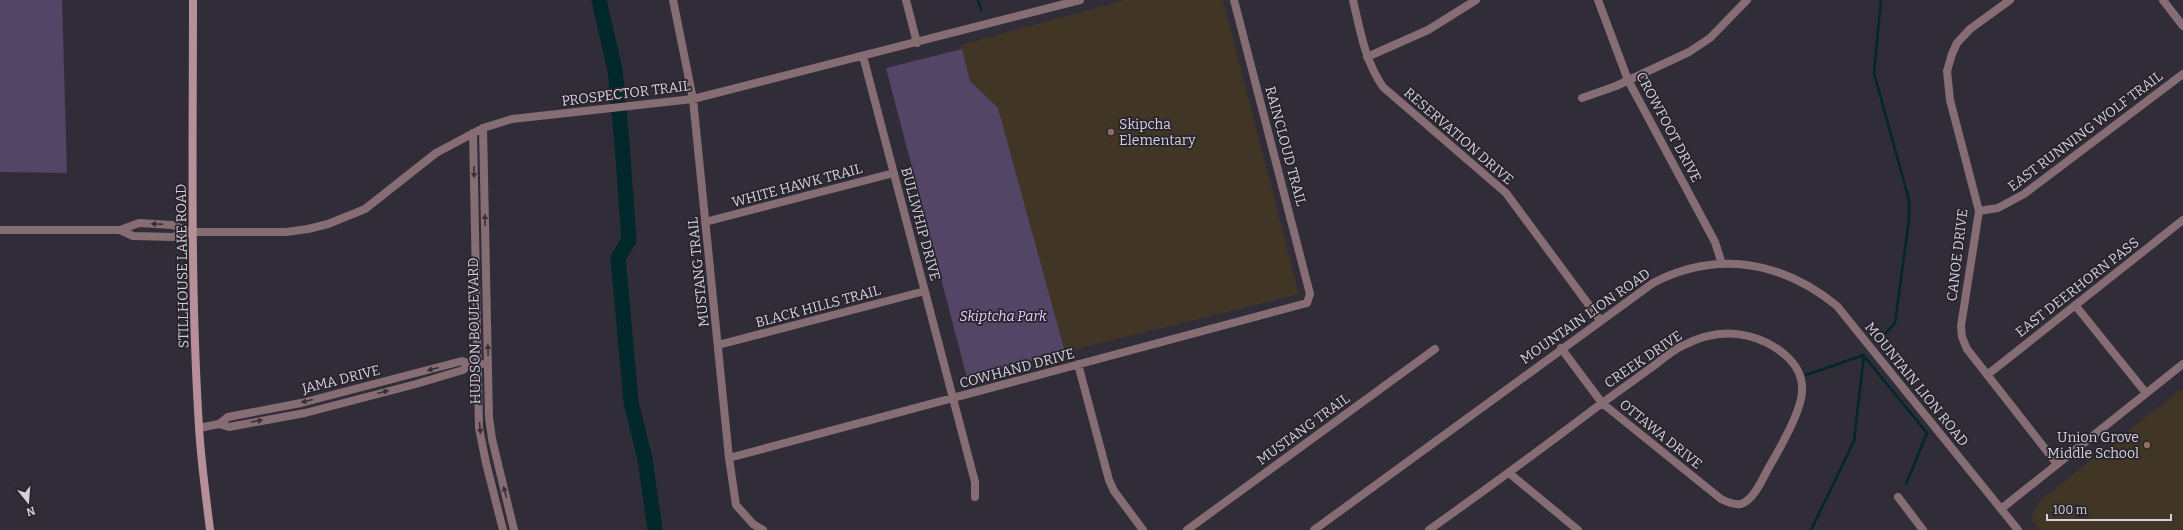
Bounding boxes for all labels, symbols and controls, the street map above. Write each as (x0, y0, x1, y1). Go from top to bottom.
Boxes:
street label: EAST RUNNING WOLF TRAIL (2005, 67, 2166, 195)
street label: CROWFOOT DRIVE (1632, 69, 1705, 185)
street label: PROSPECTOR TRAIL (561, 77, 692, 110)
street label: RAINCLOUD TRAIL (1261, 84, 1310, 208)
street label: RESERVATION DRIVE (1400, 84, 1517, 189)
place label: Skipcha Elementary (1119, 116, 1196, 149)
marker: Skipcha Elementary (1106, 127, 1116, 137)
street label: WHITE HAWK TRAIL (730, 160, 864, 211)
street label: BULLWHIP DRIVE (897, 165, 944, 283)
one-way arrow (470, 166, 477, 178)
street label: STILLHOUSE LAKE ROAD (173, 184, 192, 348)
street label: CANOE DRIVE (1943, 208, 1972, 302)
one-way arrow (482, 213, 488, 226)
street label: MUSTANG TRAIL (684, 216, 713, 328)
one-way arrow (150, 221, 163, 227)
street label: EAST DEERHORN PASS (2012, 234, 2142, 341)
street label: HUDSON BOULEVARD (465, 257, 484, 405)
street label: MOUNTAIN LION ROAD (1517, 265, 1654, 368)
street label: BLACK HILLS TRAIL (754, 282, 883, 331)
park label: Skiptcha Park (959, 308, 1047, 325)
street label: MOUNTAIN LION ROAD (1861, 319, 1972, 450)
street label: CREEK DRIVE (1601, 327, 1685, 392)
one-way arrow (485, 343, 491, 356)
street label: COWHAND DRIVE (958, 345, 1077, 392)
street label: JAMA DRIVE (299, 362, 382, 398)
one-way arrow (426, 366, 439, 372)
one-way arrow (377, 389, 389, 395)
street label: MUSTANG TRAIL (1254, 390, 1353, 469)
street label: OTTAWA DRIVE (1616, 396, 1705, 473)
one-way arrow (301, 399, 313, 405)
one-way arrow (250, 418, 263, 424)
one-way arrow (476, 422, 483, 434)
place label: Union Grove Middle School (2047, 429, 2139, 462)
marker: Union Grove Middle School (2142, 440, 2152, 450)
north arrow (8, 482, 48, 522)
one-way arrow (502, 486, 508, 498)
scale bar (2047, 496, 2171, 522)
text: 100 m (2053, 503, 2088, 517)
text: N (24, 504, 37, 519)

